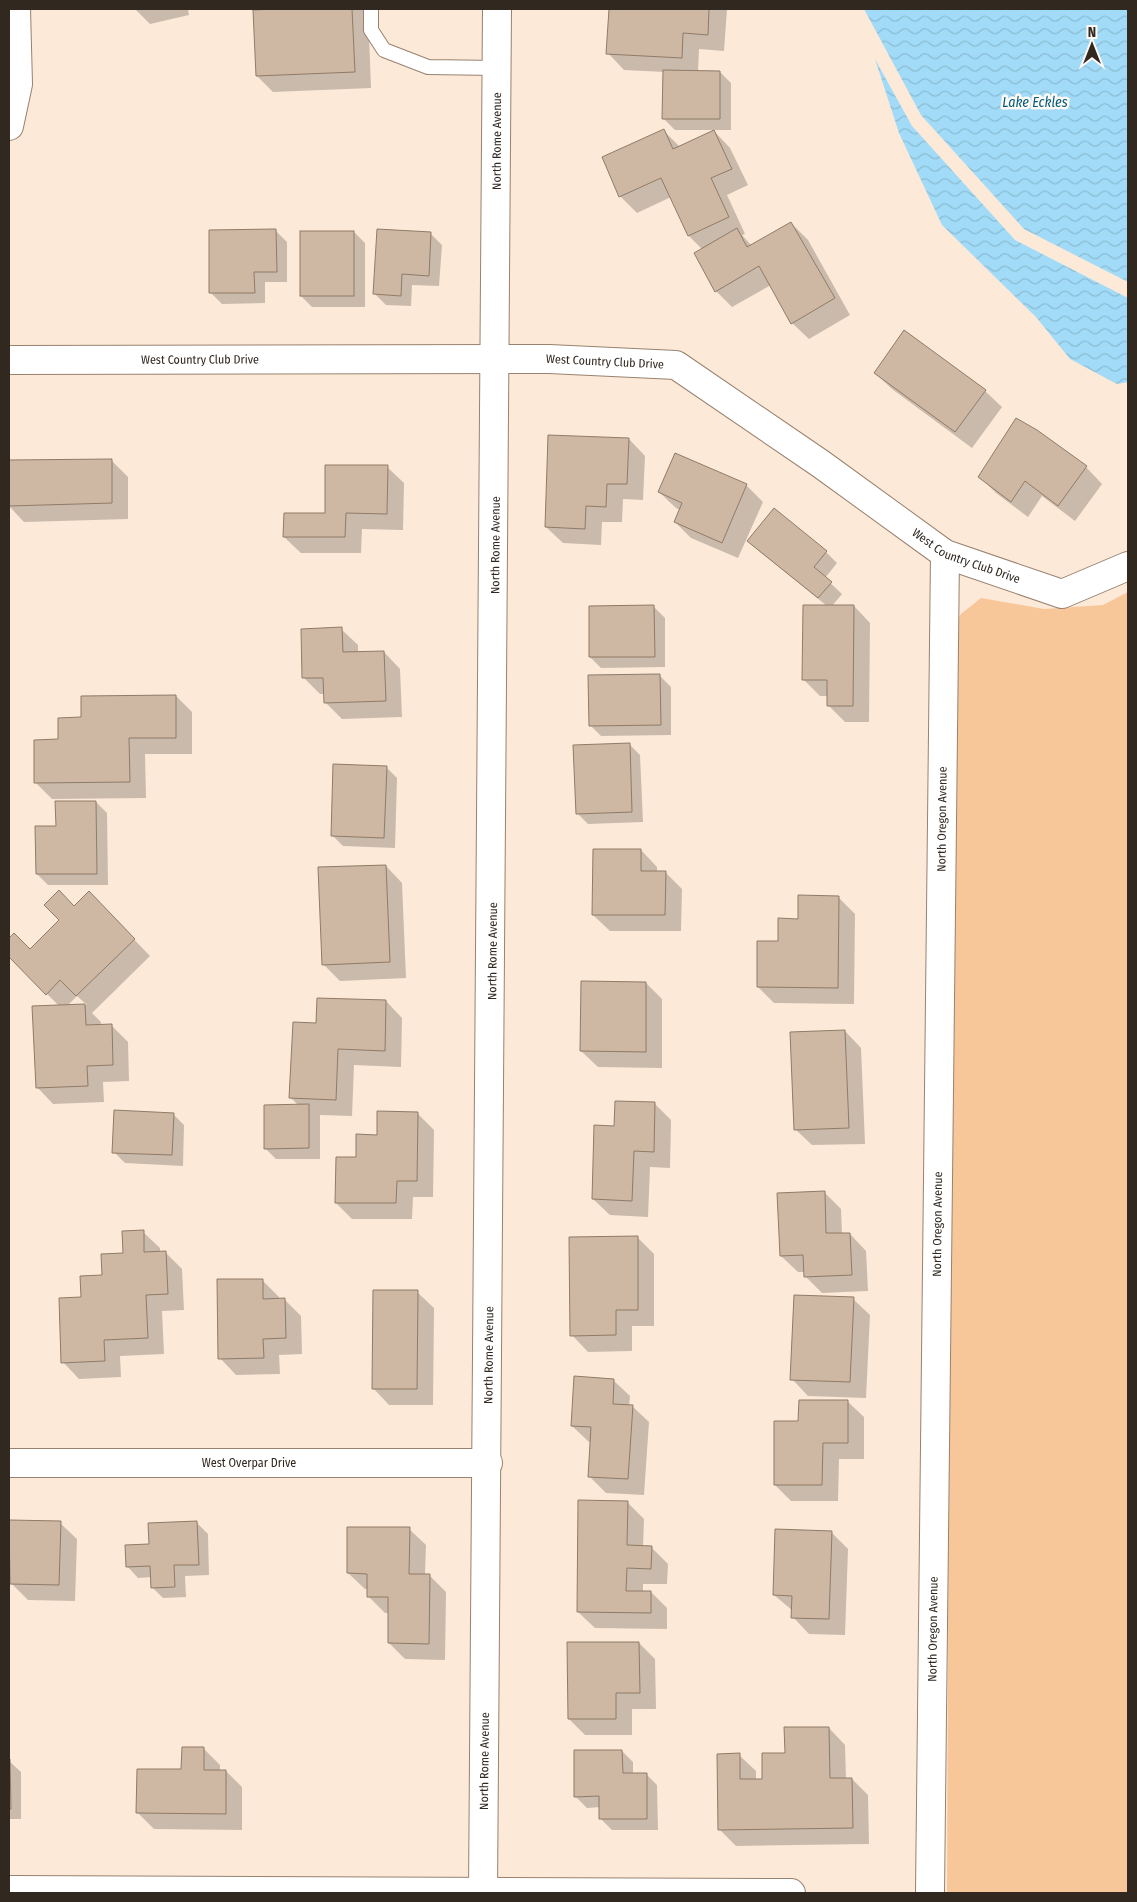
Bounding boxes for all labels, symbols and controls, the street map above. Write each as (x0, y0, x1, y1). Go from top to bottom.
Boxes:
north arrow (1067, 20, 1117, 70)
text: N (1088, 24, 1096, 41)
street label: North Rome Avenue (490, 92, 504, 190)
water label: Lake Eckles (1002, 94, 1068, 111)
street label: West Country Club Drive (546, 352, 664, 371)
street label: West Country Club Drive (141, 353, 259, 367)
street label: North Rome Avenue (488, 496, 503, 594)
street label: West Country Club Drive (909, 525, 1022, 586)
street label: North Oregon Avenue (934, 766, 950, 872)
street label: North Rome Avenue (485, 902, 500, 1000)
street label: North Oregon Avenue (930, 1171, 945, 1277)
street label: North Rome Avenue (481, 1306, 496, 1404)
street label: West Overpar Drive (202, 1456, 296, 1470)
street label: North Oregon Avenue (925, 1576, 941, 1682)
street label: North Rome Avenue (477, 1712, 492, 1810)

